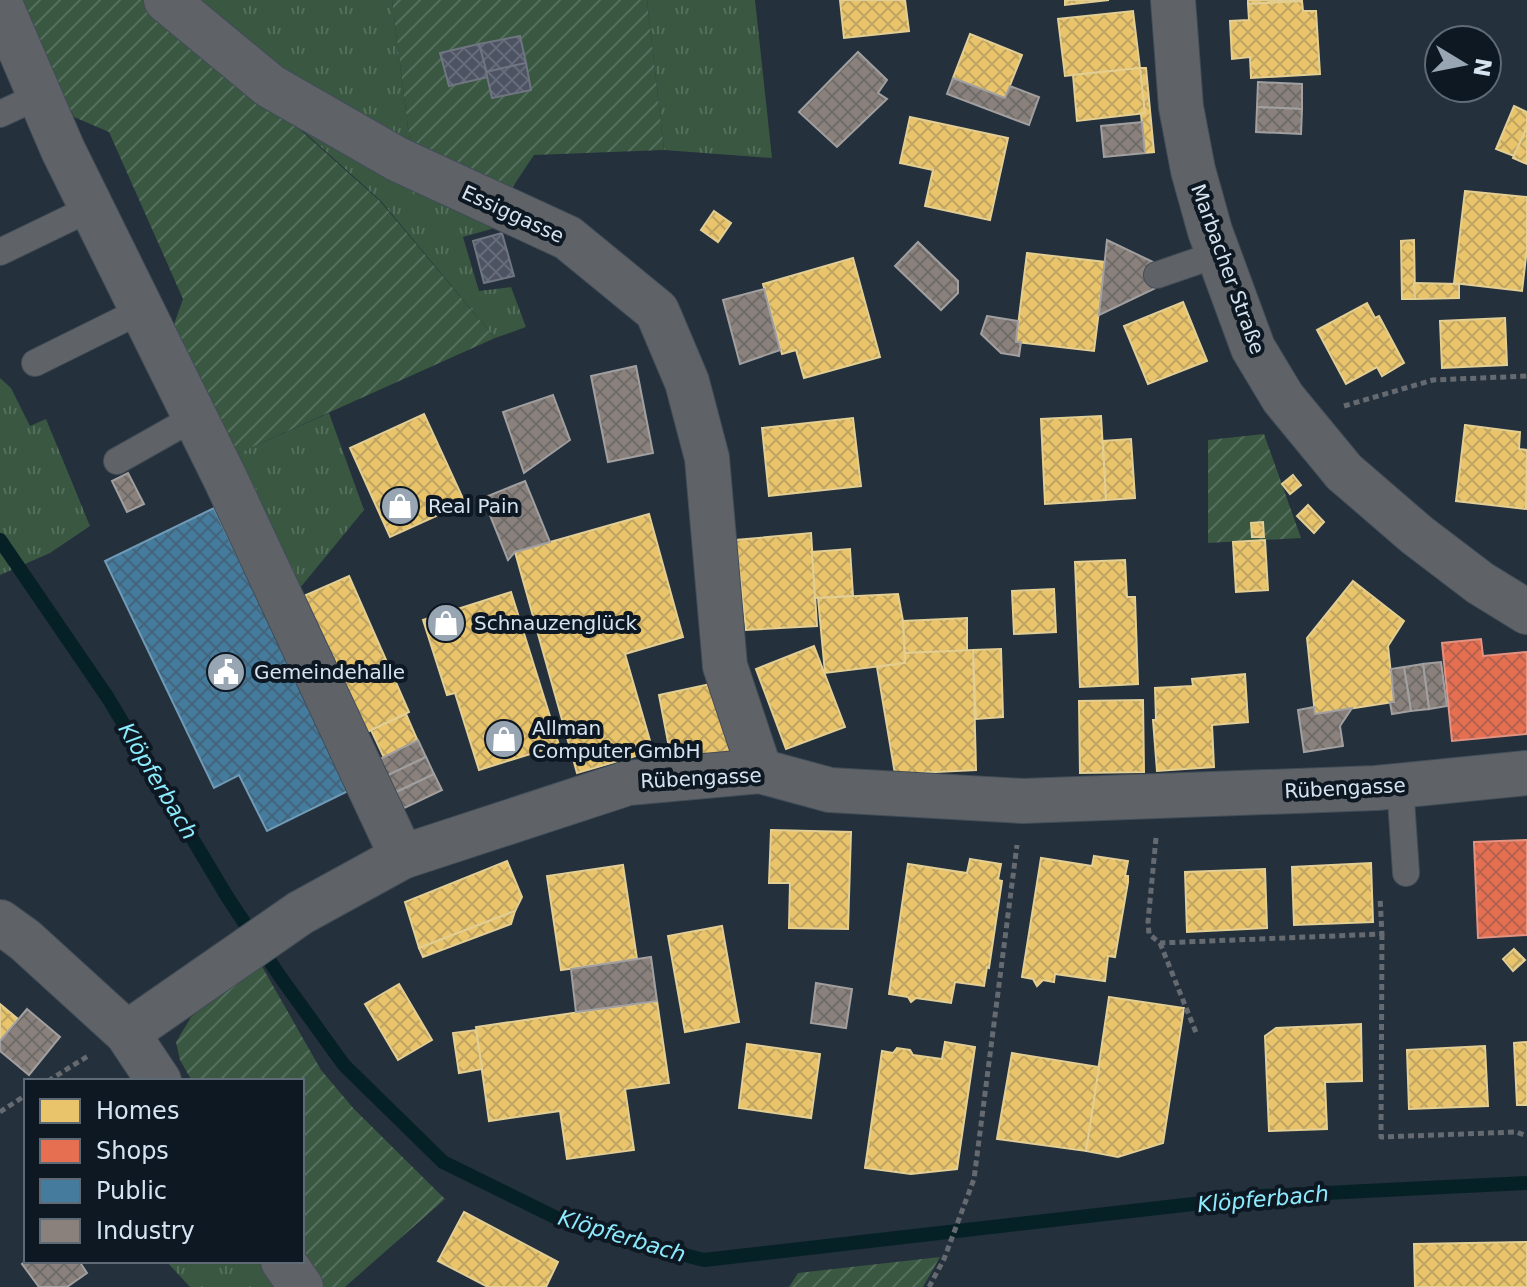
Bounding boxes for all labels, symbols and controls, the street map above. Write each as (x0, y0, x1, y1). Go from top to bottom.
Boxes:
north arrow (1423, 24, 1503, 104)
text: N (1468, 56, 1496, 79)
street label: Essiggasse (458, 180, 568, 248)
street label: Marbacher Straße (1186, 181, 1270, 357)
shop icon: Real Pain (379, 485, 421, 527)
place label: Real Pain (428, 494, 519, 518)
shop icon: Schnauzenglück (425, 602, 467, 644)
place label: Schnauzenglück (474, 611, 637, 635)
public building icon: Gemeindehalle (205, 651, 247, 693)
place label: Gemeindehalle (254, 660, 405, 684)
place label: Allman Computer GmbH (532, 716, 701, 763)
water label: Klöpferbach (113, 718, 203, 844)
shop icon: Allman Computer GmbH (483, 718, 525, 760)
street label: Rübengasse (640, 763, 762, 793)
street label: Rübengasse (1284, 773, 1406, 803)
legend (24, 1079, 304, 1263)
text: Homes (96, 1097, 179, 1125)
text: Shops (96, 1137, 169, 1165)
text: Public (96, 1177, 167, 1205)
water label: Klöpferbach (1196, 1181, 1330, 1217)
water label: Klöpferbach (555, 1205, 689, 1267)
text: Industry (96, 1217, 195, 1245)

